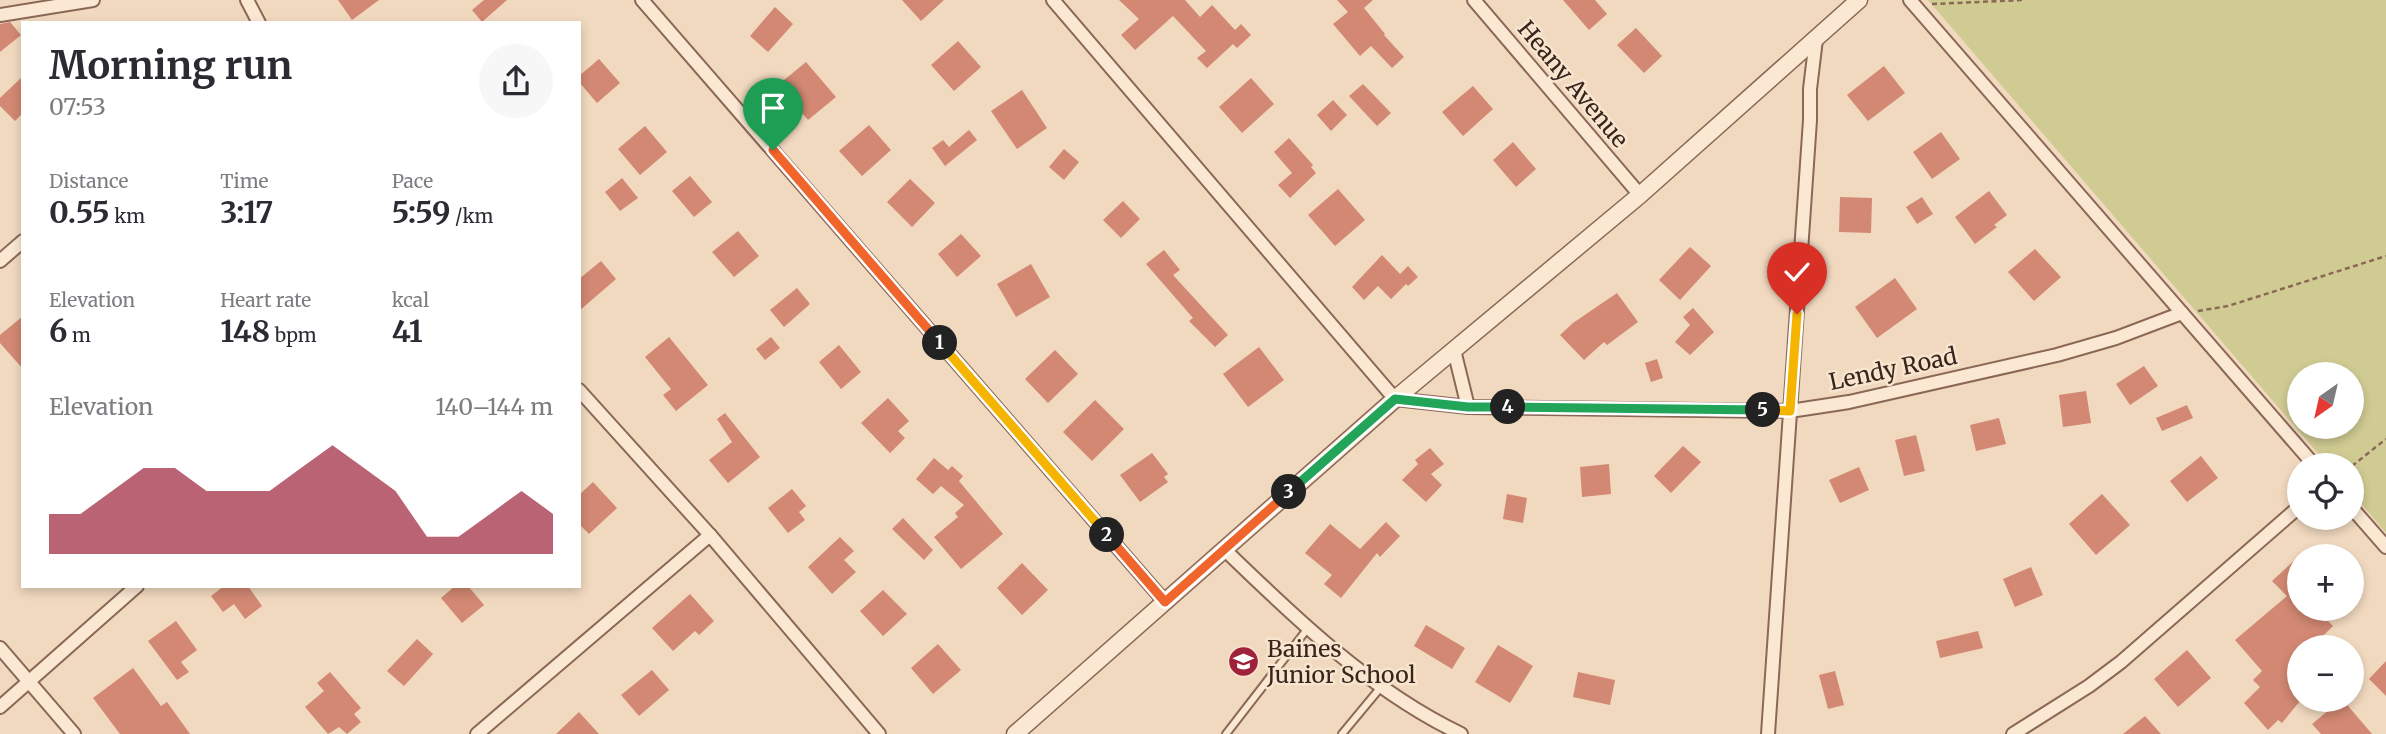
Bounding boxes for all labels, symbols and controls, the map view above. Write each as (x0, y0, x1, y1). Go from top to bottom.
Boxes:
street label: Heany Avenue (1512, 14, 1635, 153)
text: Morning run (49, 42, 292, 89)
button: share (479, 44, 553, 118)
pin (743, 78, 803, 150)
icon: arrive (754, 89, 792, 127)
text: 07:53 (49, 92, 106, 121)
text: Distance (49, 169, 128, 193)
text: Time (220, 169, 269, 193)
text: Pace (392, 169, 433, 193)
text: 0.55 (49, 193, 110, 231)
text: 3:17 (220, 193, 273, 231)
text: 5:59 (392, 193, 451, 231)
text: km (110, 204, 145, 228)
text: /km (451, 204, 493, 228)
pin (1767, 242, 1827, 314)
icon: check (1778, 253, 1816, 291)
text: Elevation (49, 288, 135, 312)
text: Heart rate (220, 288, 311, 312)
text: kcal (392, 288, 429, 312)
text: 6 (49, 312, 67, 350)
text: 148 (220, 312, 270, 350)
text: 41 (392, 312, 423, 350)
text: m (67, 323, 91, 347)
text: bpm (270, 323, 317, 347)
pin: 1 (922, 326, 958, 360)
text: 1 (935, 330, 944, 354)
street label: Lendy Road (1826, 341, 1960, 396)
north arrow (2287, 362, 2364, 439)
map controls (2287, 362, 2364, 712)
pin: 4 (1490, 390, 1526, 424)
text: Elevation (49, 392, 153, 421)
text: 140–144 m (435, 392, 553, 421)
pin: 5 (1746, 392, 1780, 428)
text: 4 (1501, 394, 1514, 418)
text: 5 (1757, 397, 1768, 421)
button: locate (2287, 453, 2364, 530)
pin: 3 (1272, 475, 1306, 510)
text: 3 (1283, 479, 1294, 503)
pin: 2 (1090, 518, 1124, 552)
text: 2 (1101, 522, 1112, 546)
button: + (2287, 544, 2364, 621)
place label: Baines Junior School (1266, 634, 1416, 689)
button: − (2287, 635, 2364, 712)
school or university icon: Baines Junior School (1227, 645, 1261, 679)

